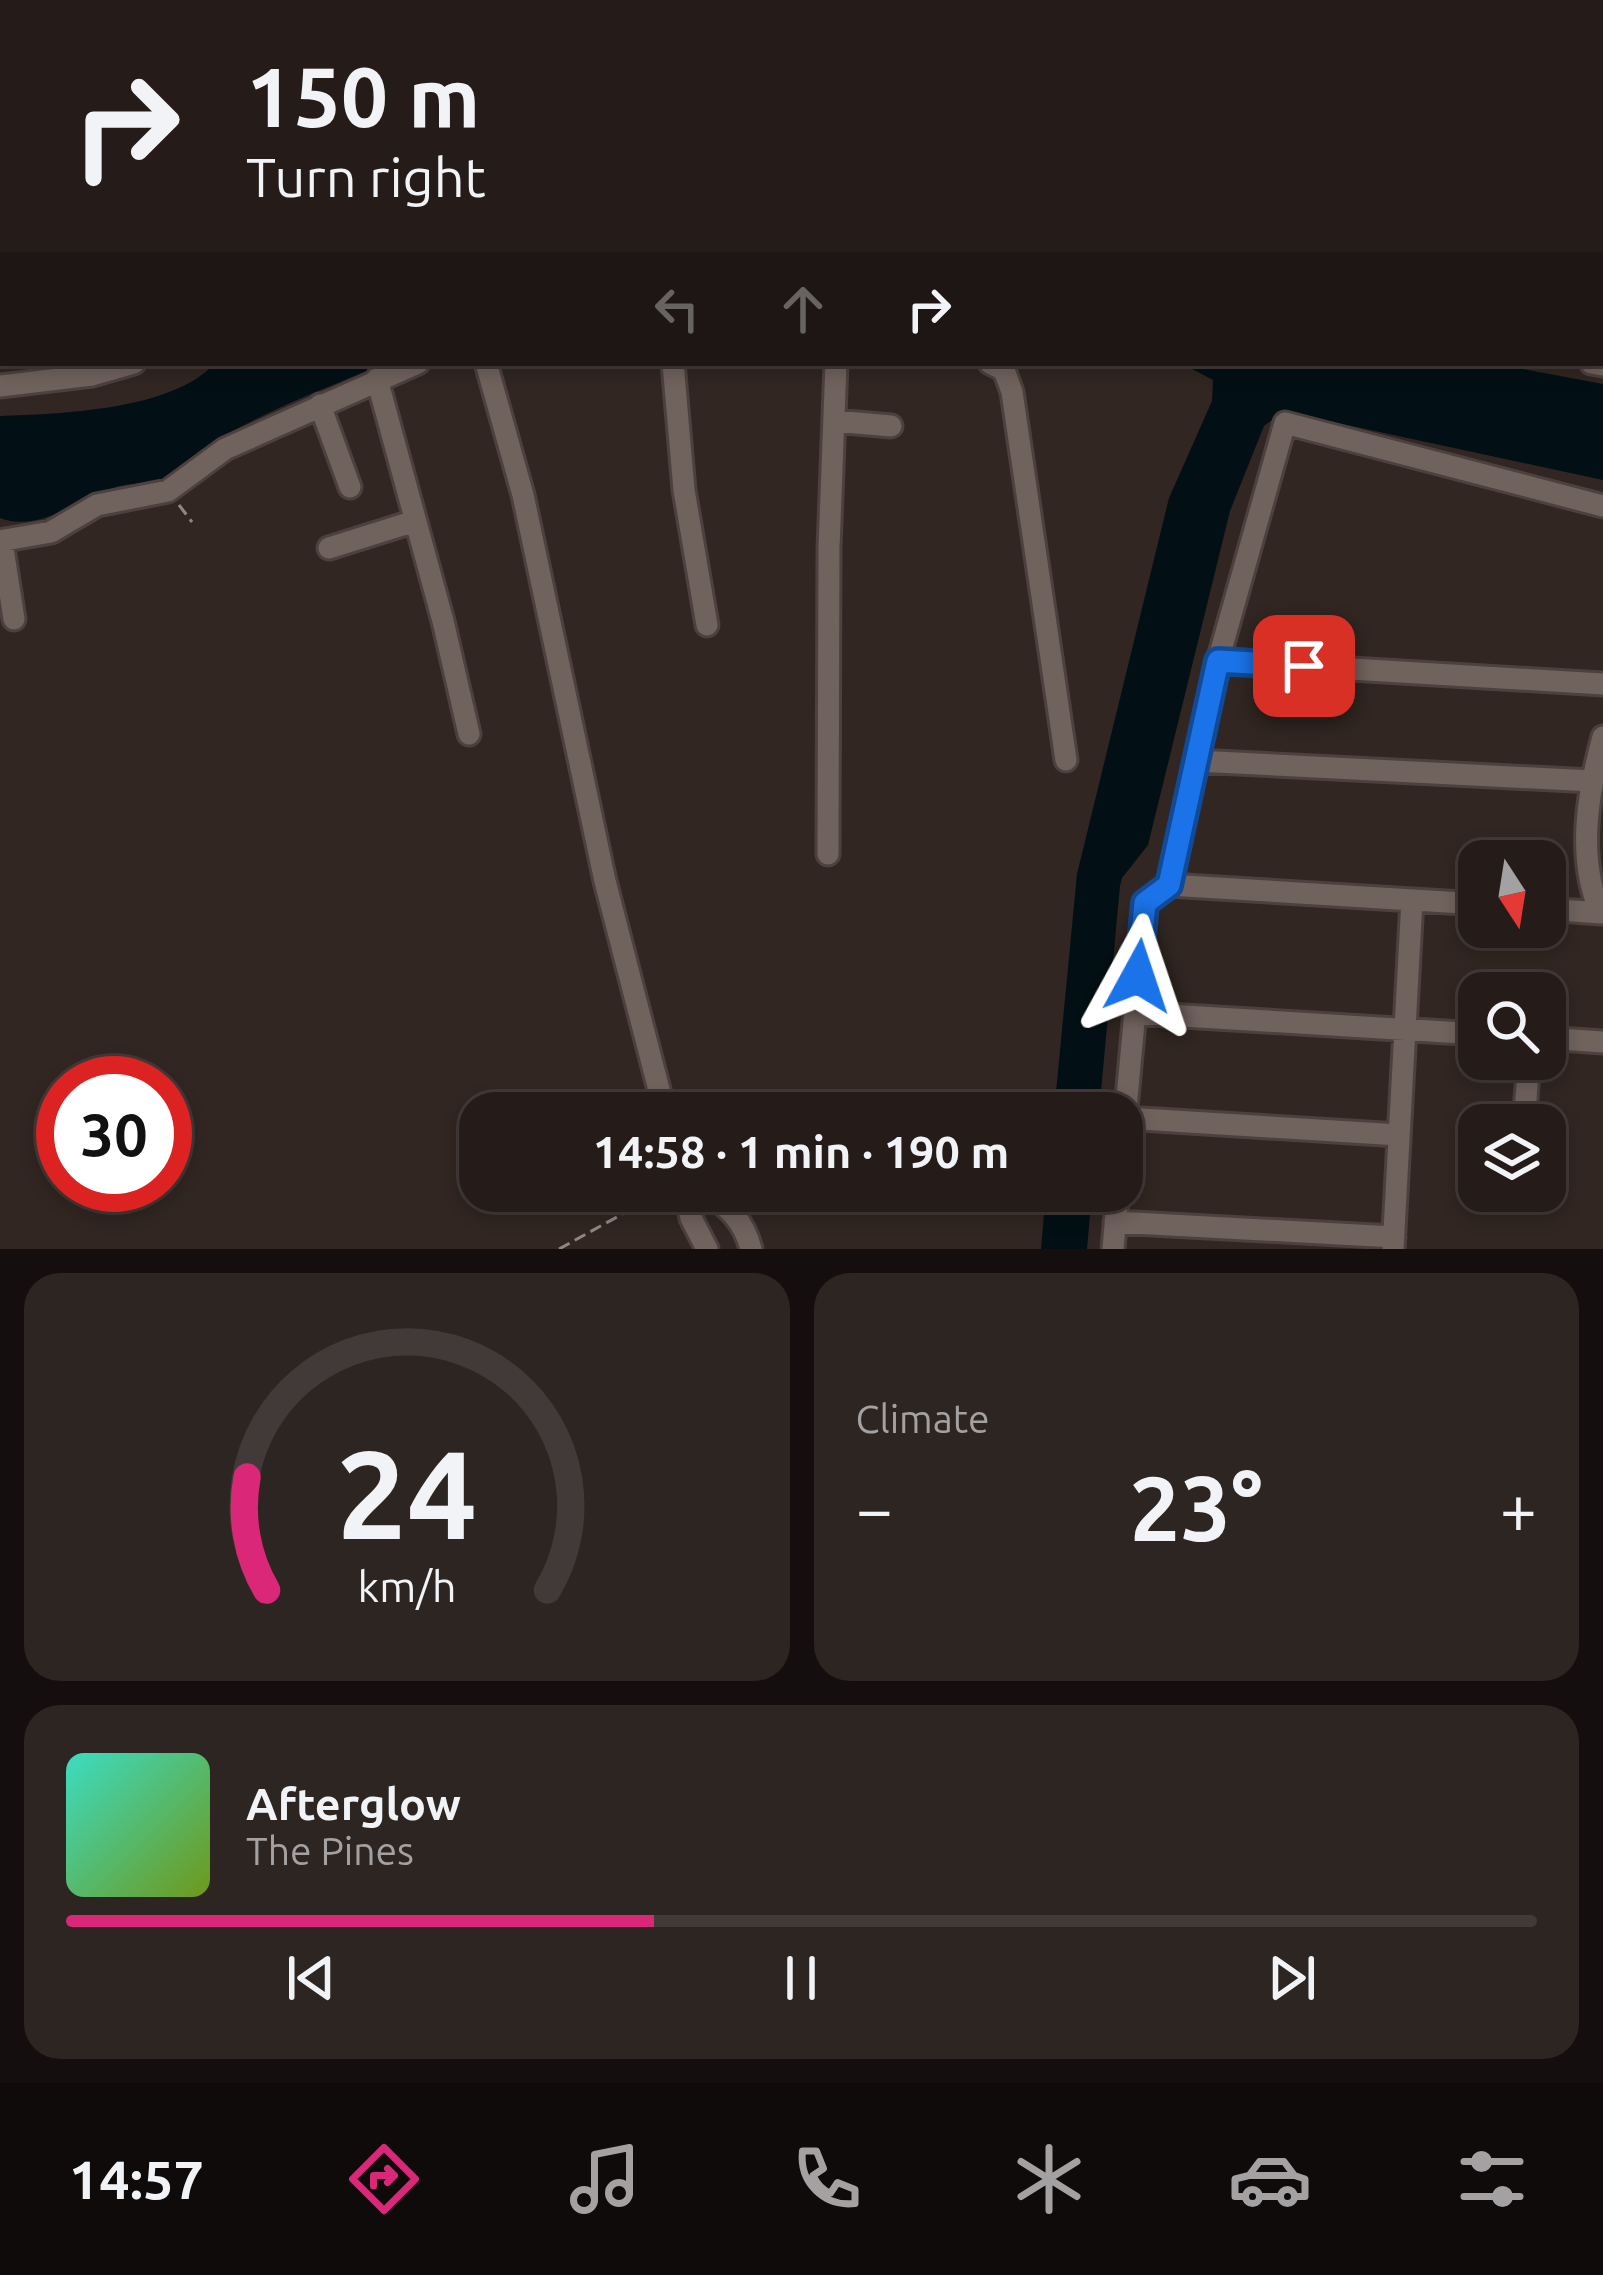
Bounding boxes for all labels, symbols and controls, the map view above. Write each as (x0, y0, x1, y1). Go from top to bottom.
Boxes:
icon: right (48, 48, 204, 204)
text: 150 m (246, 49, 480, 143)
text: Turn right (246, 147, 486, 207)
icon: left (644, 276, 710, 342)
icon: ahead (770, 276, 836, 342)
icon: right (896, 276, 962, 342)
pin (1253, 615, 1355, 717)
icon: arrive (1271, 633, 1337, 699)
north arrow (1458, 840, 1566, 948)
map controls (1458, 840, 1566, 1212)
position arrow (1075, 913, 1201, 1039)
button: search (1458, 972, 1566, 1080)
speed limit sign: 30 (36, 1056, 192, 1212)
button: layers (1458, 1104, 1566, 1212)
text: 14:58 · 1 min · 190 m (593, 1126, 1009, 1177)
text: Climate (856, 1397, 990, 1440)
text: 24 (336, 1423, 477, 1563)
text: 23° (1130, 1457, 1263, 1558)
text: − (856, 1471, 893, 1545)
text: + (1500, 1471, 1537, 1545)
text: km/h (357, 1562, 456, 1610)
text: Afterglow (246, 1778, 461, 1829)
text: The Pines (246, 1829, 414, 1872)
icon: previous (278, 1945, 344, 2011)
icon: pause (768, 1945, 834, 2011)
icon: next (1259, 1945, 1325, 2011)
icon: directions (342, 2137, 426, 2221)
icon: music (563, 2137, 647, 2221)
icon: phone (785, 2137, 869, 2221)
icon: climate (1007, 2137, 1091, 2221)
icon: car (1228, 2137, 1312, 2221)
icon: filters (1450, 2137, 1534, 2221)
text: 14:57 (69, 2149, 204, 2209)

